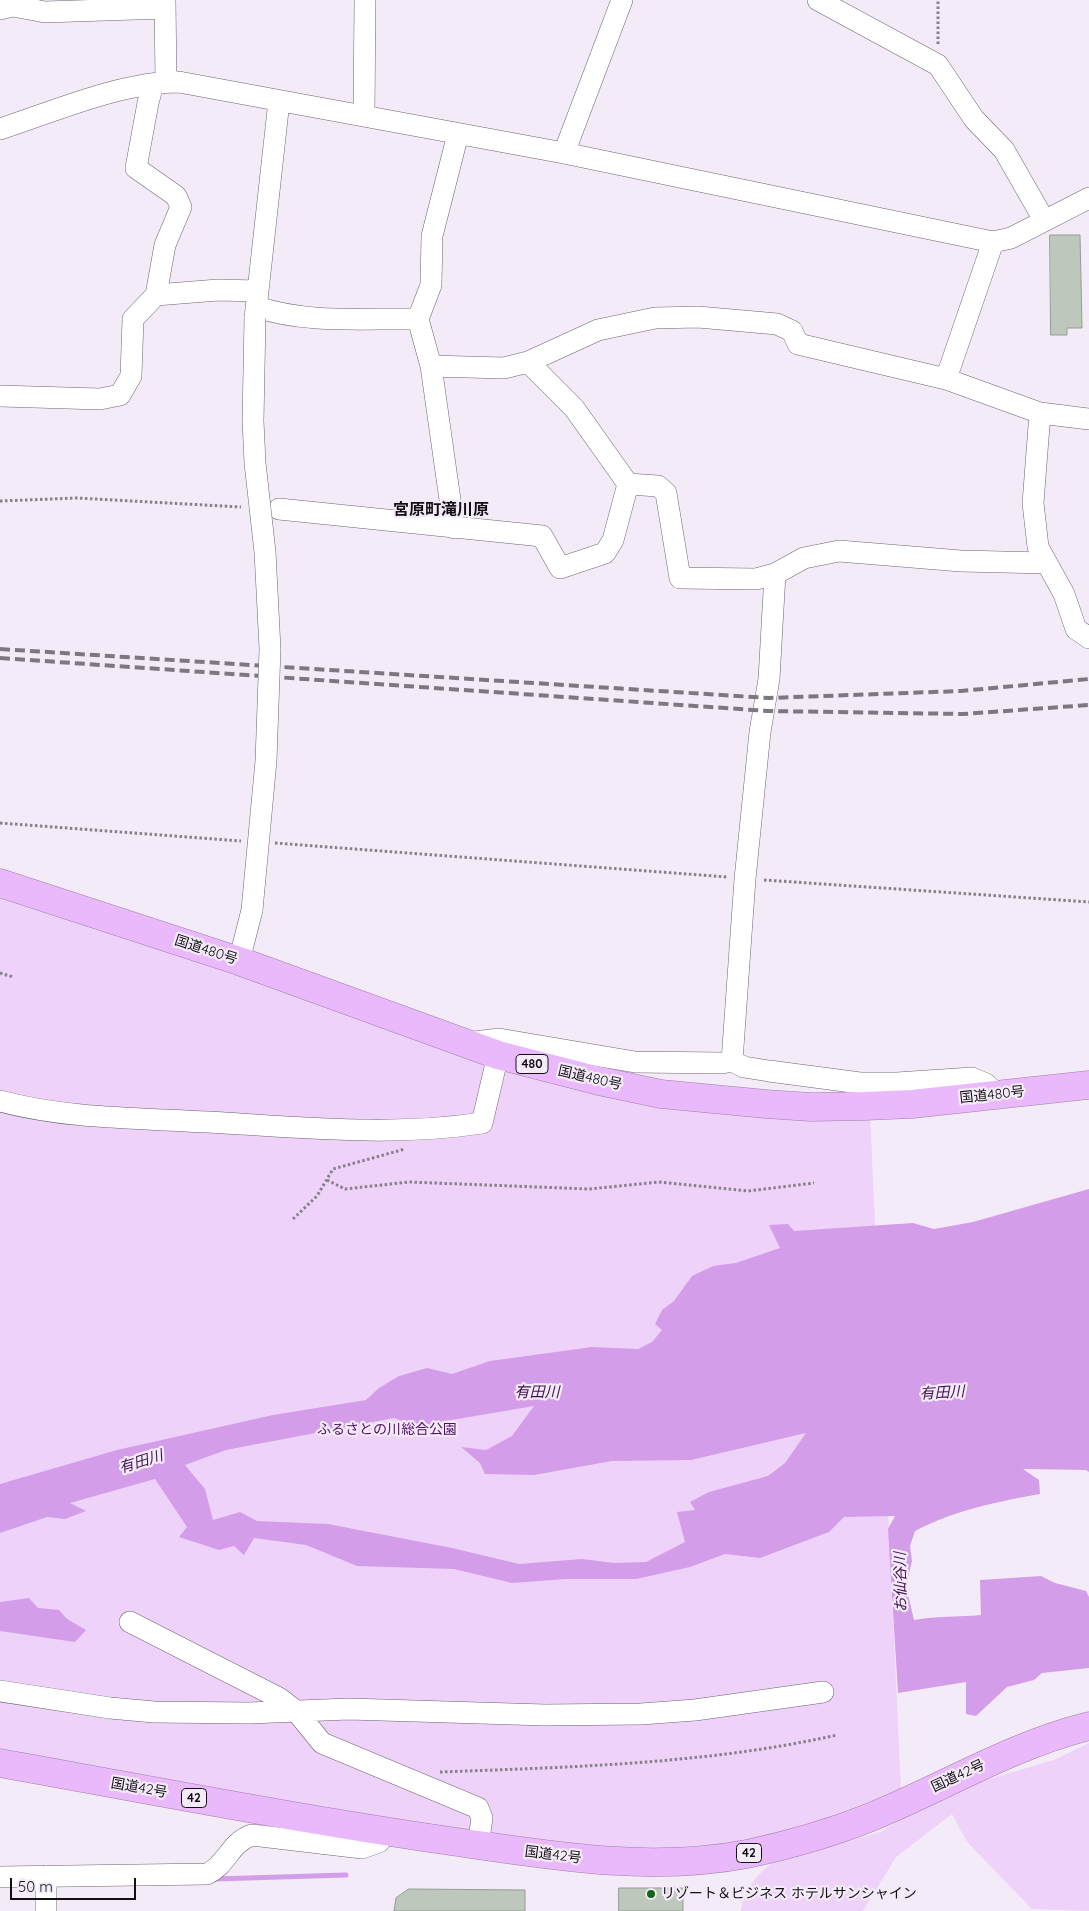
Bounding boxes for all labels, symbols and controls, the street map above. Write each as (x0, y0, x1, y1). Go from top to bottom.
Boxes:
district label: 宮原町滝川原 (393, 500, 489, 520)
street label: 国道480号 (172, 932, 240, 968)
road number: 480 (516, 1054, 548, 1074)
street label: 国道480号 (556, 1062, 624, 1094)
street label: 国道480号 (959, 1083, 1025, 1107)
water label: 有田川 (515, 1383, 559, 1401)
water label: 有田川 (919, 1383, 965, 1403)
park label: ふるさとの川総合公園 (317, 1422, 457, 1438)
water label: 有田川 (117, 1447, 165, 1477)
water label: お仙谷川 (891, 1552, 911, 1612)
street label: 国道42号 (929, 1756, 987, 1796)
street label: 国道42号 (109, 1775, 169, 1801)
road number: 42 (182, 1789, 206, 1808)
street label: 国道42号 (524, 1843, 582, 1867)
road number: 42 (736, 1844, 762, 1862)
scale bar (12, 1868, 139, 1900)
text: 50 m (18, 1877, 53, 1896)
place label: リゾート＆ビジネス ホテルサンシャイン (661, 1886, 917, 1902)
marker: リゾート＆ビジネス ホテルサンシャイン (645, 1888, 657, 1900)

